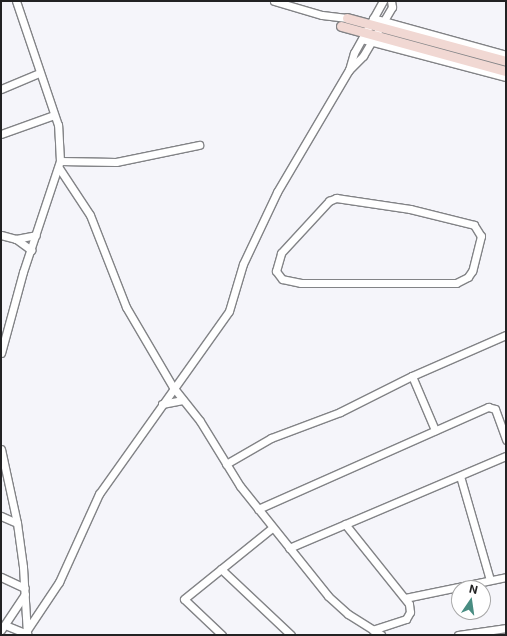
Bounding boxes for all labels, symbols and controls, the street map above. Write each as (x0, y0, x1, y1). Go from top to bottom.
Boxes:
north arrow (451, 580, 491, 620)
text: N (468, 582, 479, 597)

